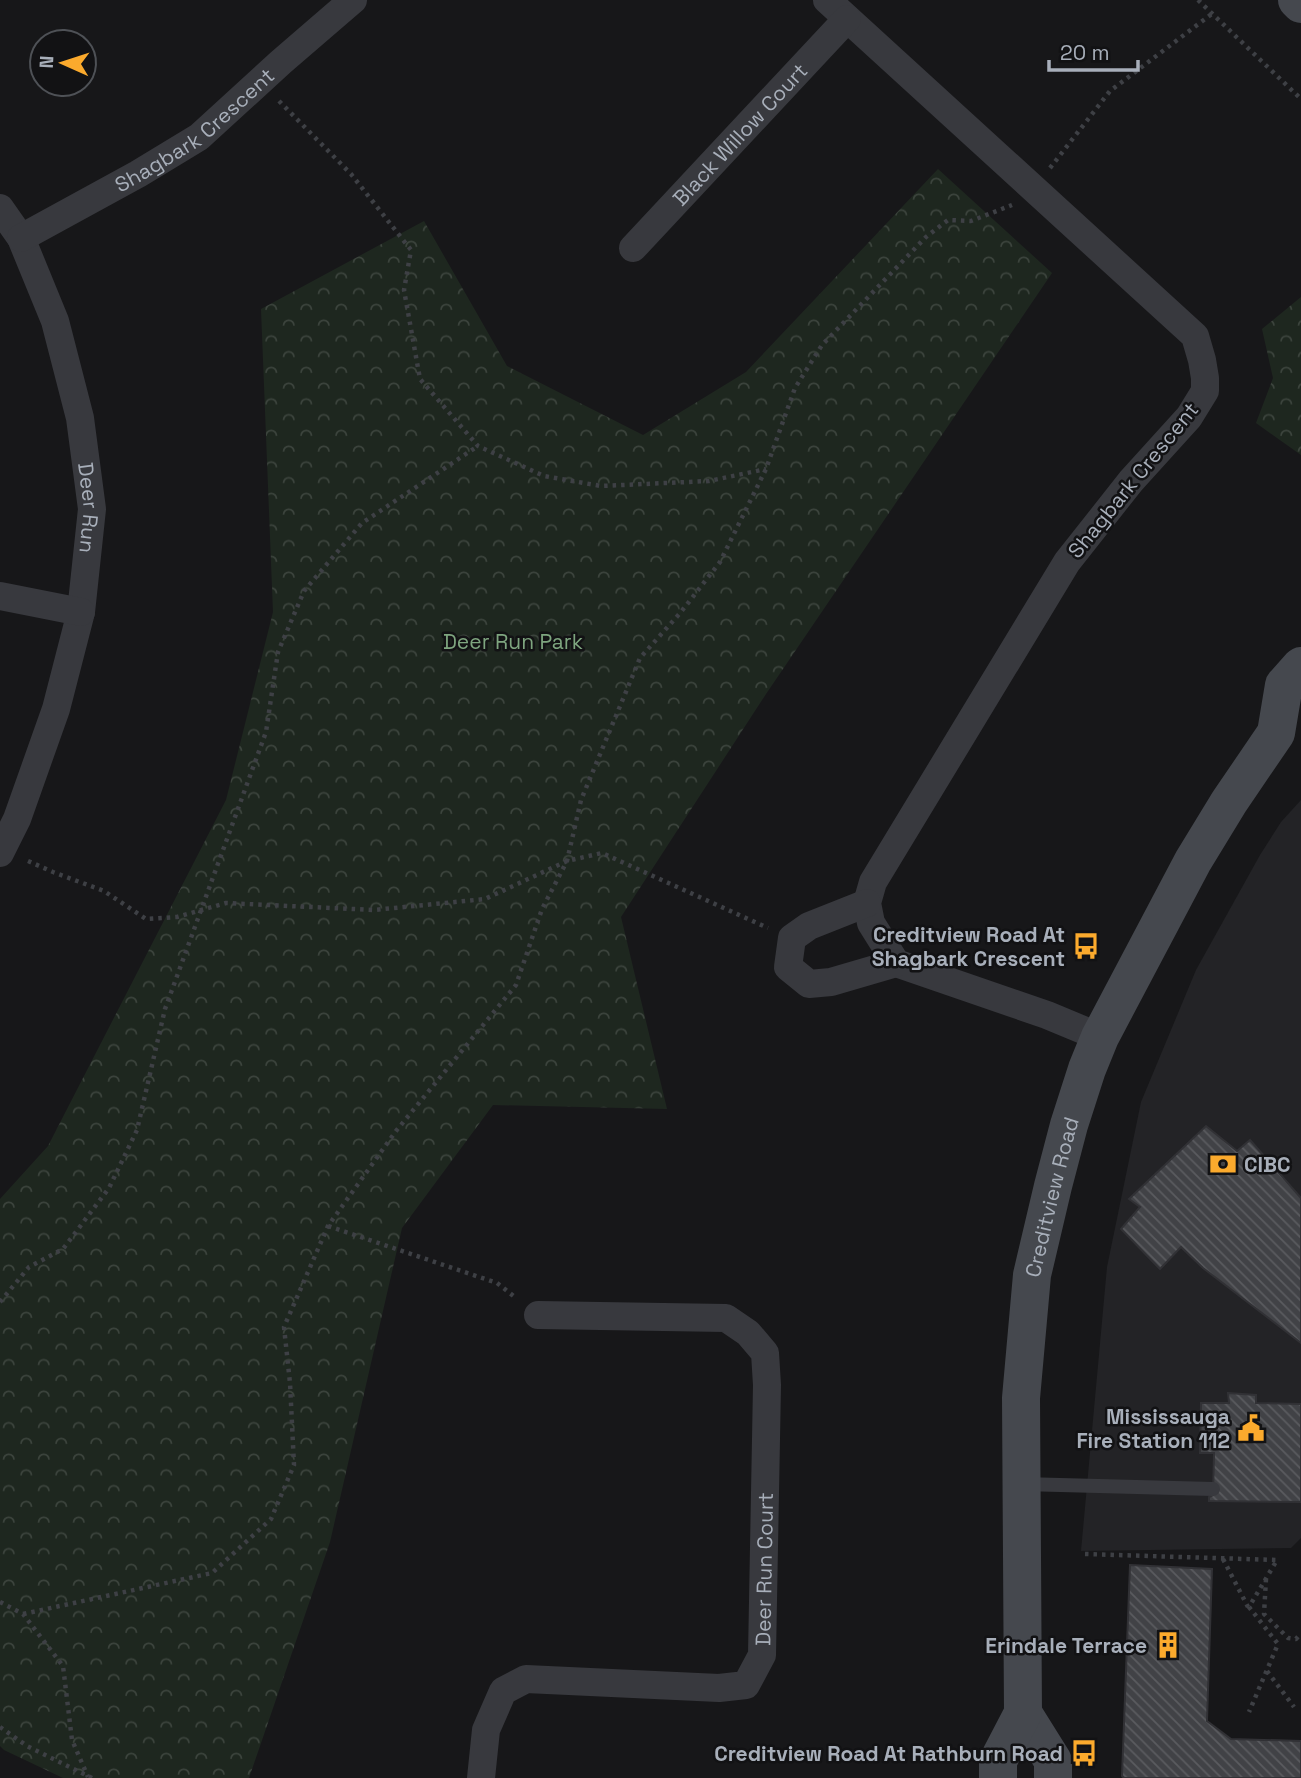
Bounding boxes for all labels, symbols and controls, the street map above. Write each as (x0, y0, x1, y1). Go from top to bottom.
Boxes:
north arrow (28, 28, 98, 98)
scale bar (1049, 28, 1138, 72)
text: 20 m (1060, 39, 1110, 66)
text: N (34, 55, 59, 69)
street label: Black Willow Court (666, 57, 813, 211)
street label: Shagbark Crescent (110, 62, 280, 198)
street label: Shagbark Crescent (1062, 397, 1204, 563)
street label: Deer Run (72, 461, 105, 554)
park label: Deer Run Park (443, 628, 583, 655)
place label: Creditview Road At Shagbark Crescent (872, 921, 1065, 972)
bus stop icon: Creditview Road At Shagbark Crescent (1071, 931, 1101, 961)
street label: Creditview Road (1018, 1113, 1084, 1280)
bank icon: CIBC (1208, 1149, 1238, 1179)
place label: CIBC (1244, 1151, 1291, 1178)
place label: Mississauga Fire Station 112 (1076, 1403, 1230, 1454)
public building icon: Mississauga Fire Station 112 (1236, 1413, 1266, 1443)
street label: Deer Run Court (749, 1492, 779, 1646)
building icon: Erindale Terrace (1153, 1630, 1183, 1660)
place label: Erindale Terrace (985, 1632, 1147, 1659)
bus stop icon: Creditview Road At Rathburn Road (1069, 1738, 1099, 1768)
place label: Creditview Road At Rathburn Road (714, 1740, 1063, 1767)

